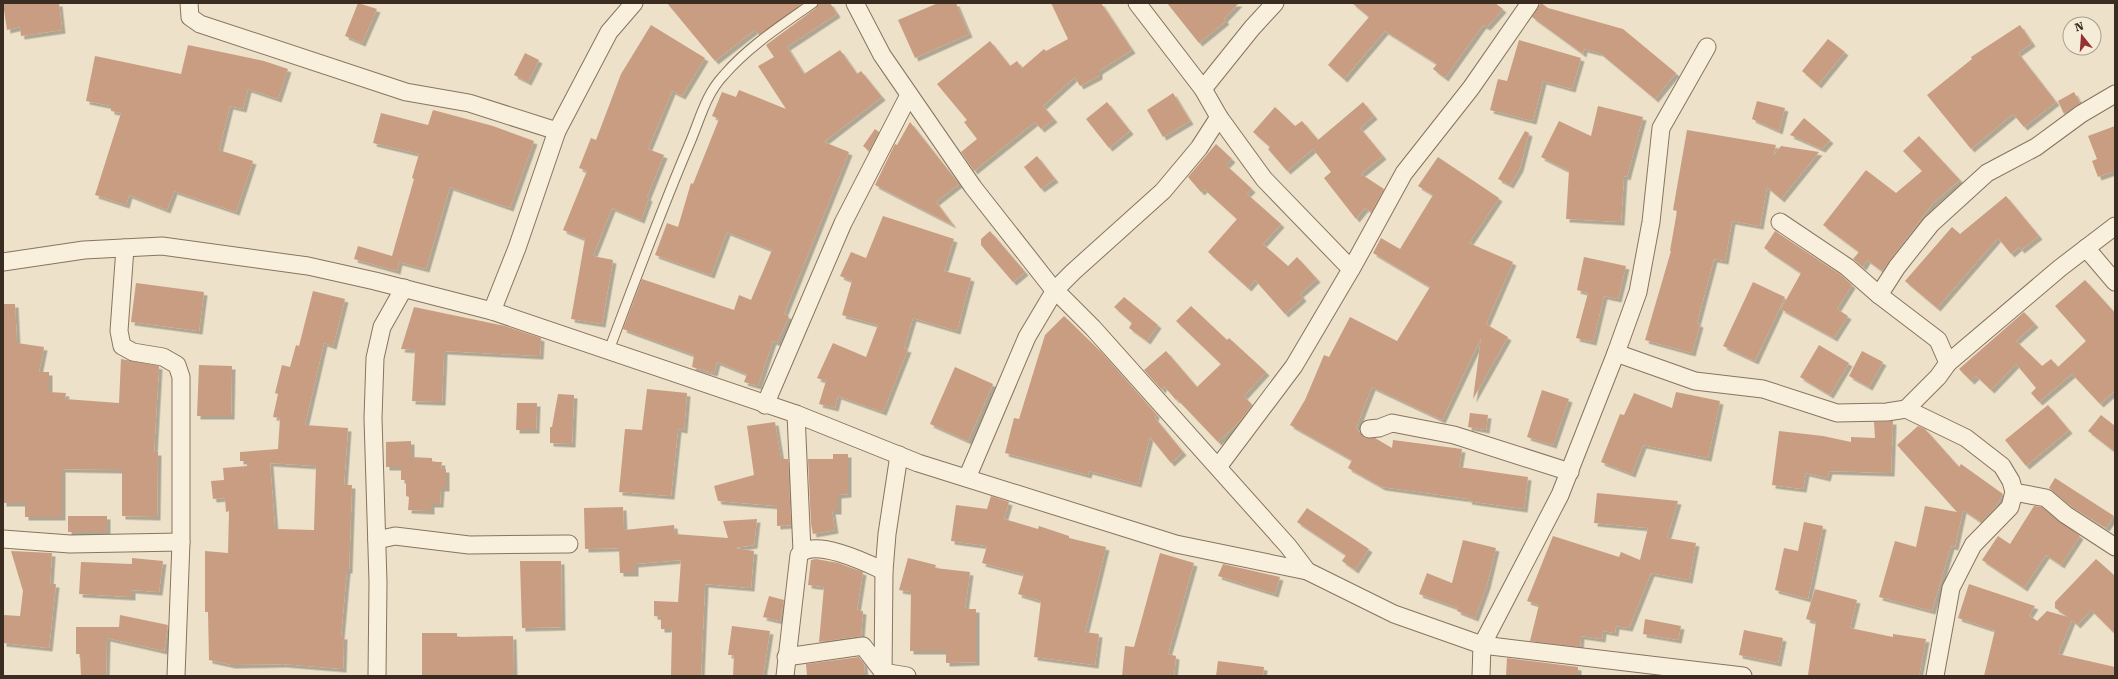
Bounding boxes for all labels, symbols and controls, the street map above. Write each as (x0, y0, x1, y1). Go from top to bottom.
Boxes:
north arrow (2062, 16, 2102, 56)
text: N (2073, 19, 2086, 34)

